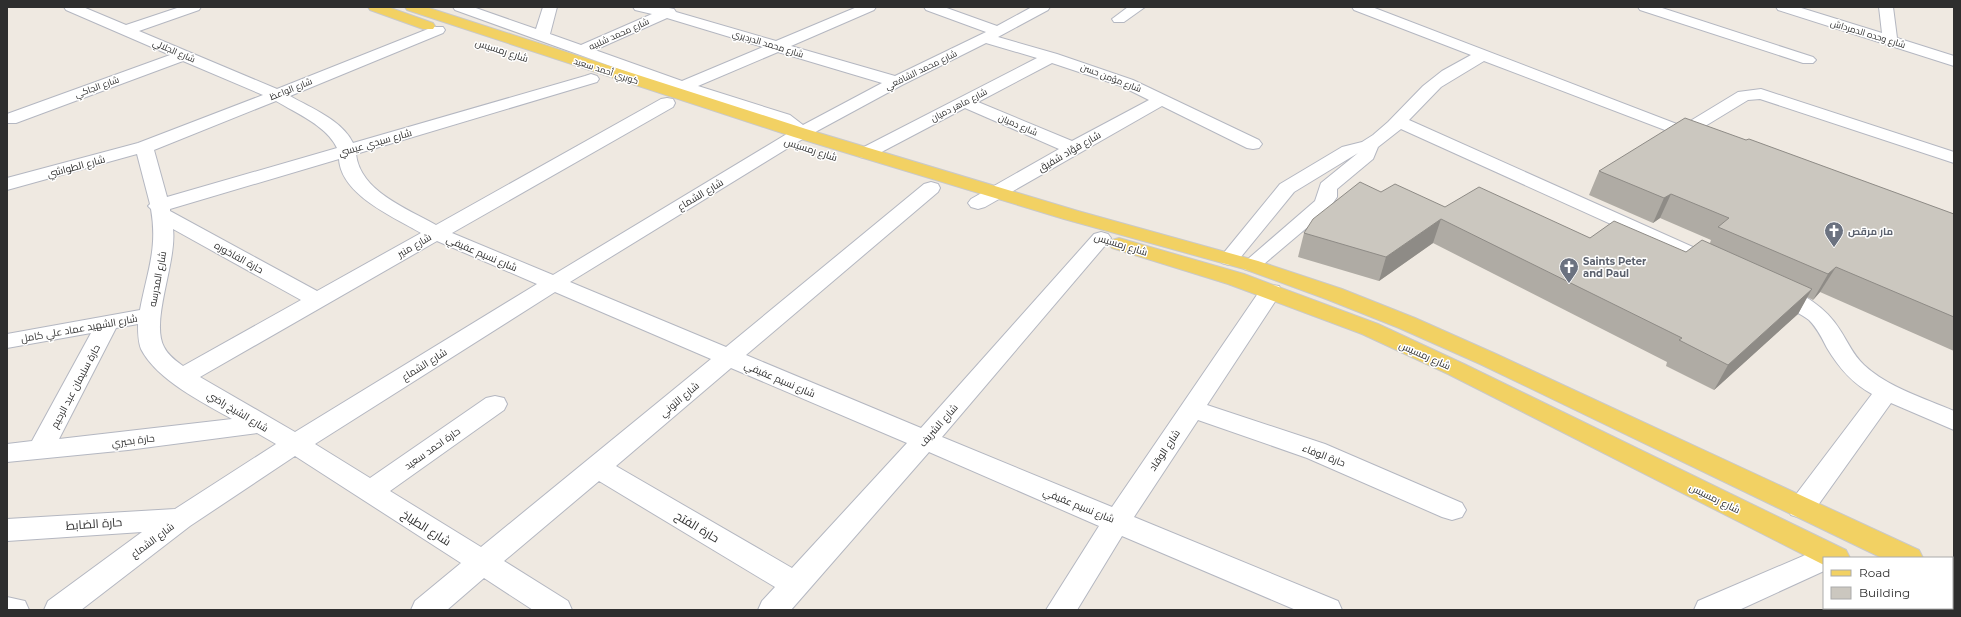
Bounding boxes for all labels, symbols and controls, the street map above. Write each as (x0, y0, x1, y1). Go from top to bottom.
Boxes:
street label: شارع محمد شلبيه (587, 15, 651, 53)
street label: شارع وحده الدمرداش (1829, 17, 1907, 51)
street label: شارع محمد الدرديري (731, 27, 805, 61)
street label: شارع رمسيس (474, 36, 530, 65)
street label: شارع الجلالي (150, 37, 197, 66)
street label: شارع محمد الشافعي (883, 47, 959, 94)
street label: كوبري أحمد سعيد (572, 55, 640, 88)
street label: شارع مؤمن حسن (1079, 61, 1143, 95)
street label: شارع الجاكي (73, 73, 121, 102)
street label: شارع الواعظ (268, 75, 314, 103)
street label: شارع ماهر دميان (929, 86, 989, 124)
street label: شارع دميان (997, 111, 1039, 139)
street label: شارع سيدي عيسي (337, 126, 413, 160)
street label: شارع فؤاد شفيق (1035, 128, 1103, 175)
street label: شارع رمسيس (783, 135, 839, 164)
street label: شارع الطواشي (46, 153, 107, 181)
street label: شارع الشماع (675, 176, 726, 213)
church icon: مار مرقص (1823, 220, 1845, 248)
place label: مار مرقص (1848, 225, 1893, 238)
street label: شارع منير (394, 230, 434, 261)
street label: شارع رمسيس (1093, 230, 1149, 259)
street label: شارع نسيم عفيفي (444, 233, 519, 275)
street label: حارة الفاخوره (212, 239, 266, 276)
street label: شارع المدرسه (146, 250, 169, 308)
place label: Saints Peter and Paul (1583, 255, 1647, 280)
church icon: Saints Peter and Paul (1558, 256, 1580, 284)
street label: شارع الشهيد عماد علي كامل (20, 312, 139, 346)
street label: شارع رمسيس (1397, 338, 1453, 373)
street label: حارة سليمان عبد الرحيم (48, 342, 104, 431)
street label: شارع الشماع (399, 345, 449, 384)
street label: شارع نسيم عفيفي (742, 359, 817, 401)
street label: شارع التوني (657, 379, 702, 420)
street label: شارع الشيخ راضي (204, 388, 271, 436)
street label: شارع الشريف (916, 401, 961, 450)
street label: حارة احمد سعيد (402, 424, 463, 473)
street label: شارع الوقاد (1146, 427, 1183, 473)
street label: حارة بحيري (111, 431, 155, 451)
street label: حارة الوفاء (1300, 441, 1347, 470)
street label: شارع رمسيس (1687, 481, 1742, 516)
street label: شارع نسيم عفيفي (1041, 485, 1116, 527)
street label: شارع الطباخ (398, 506, 454, 550)
street label: حارة الفتح (672, 508, 722, 546)
street label: حارة الضابط (65, 514, 123, 533)
street label: شارع الشماع (128, 520, 177, 561)
legend (1823, 557, 1953, 609)
text: Road (1859, 565, 1890, 580)
text: Building (1859, 585, 1910, 600)

